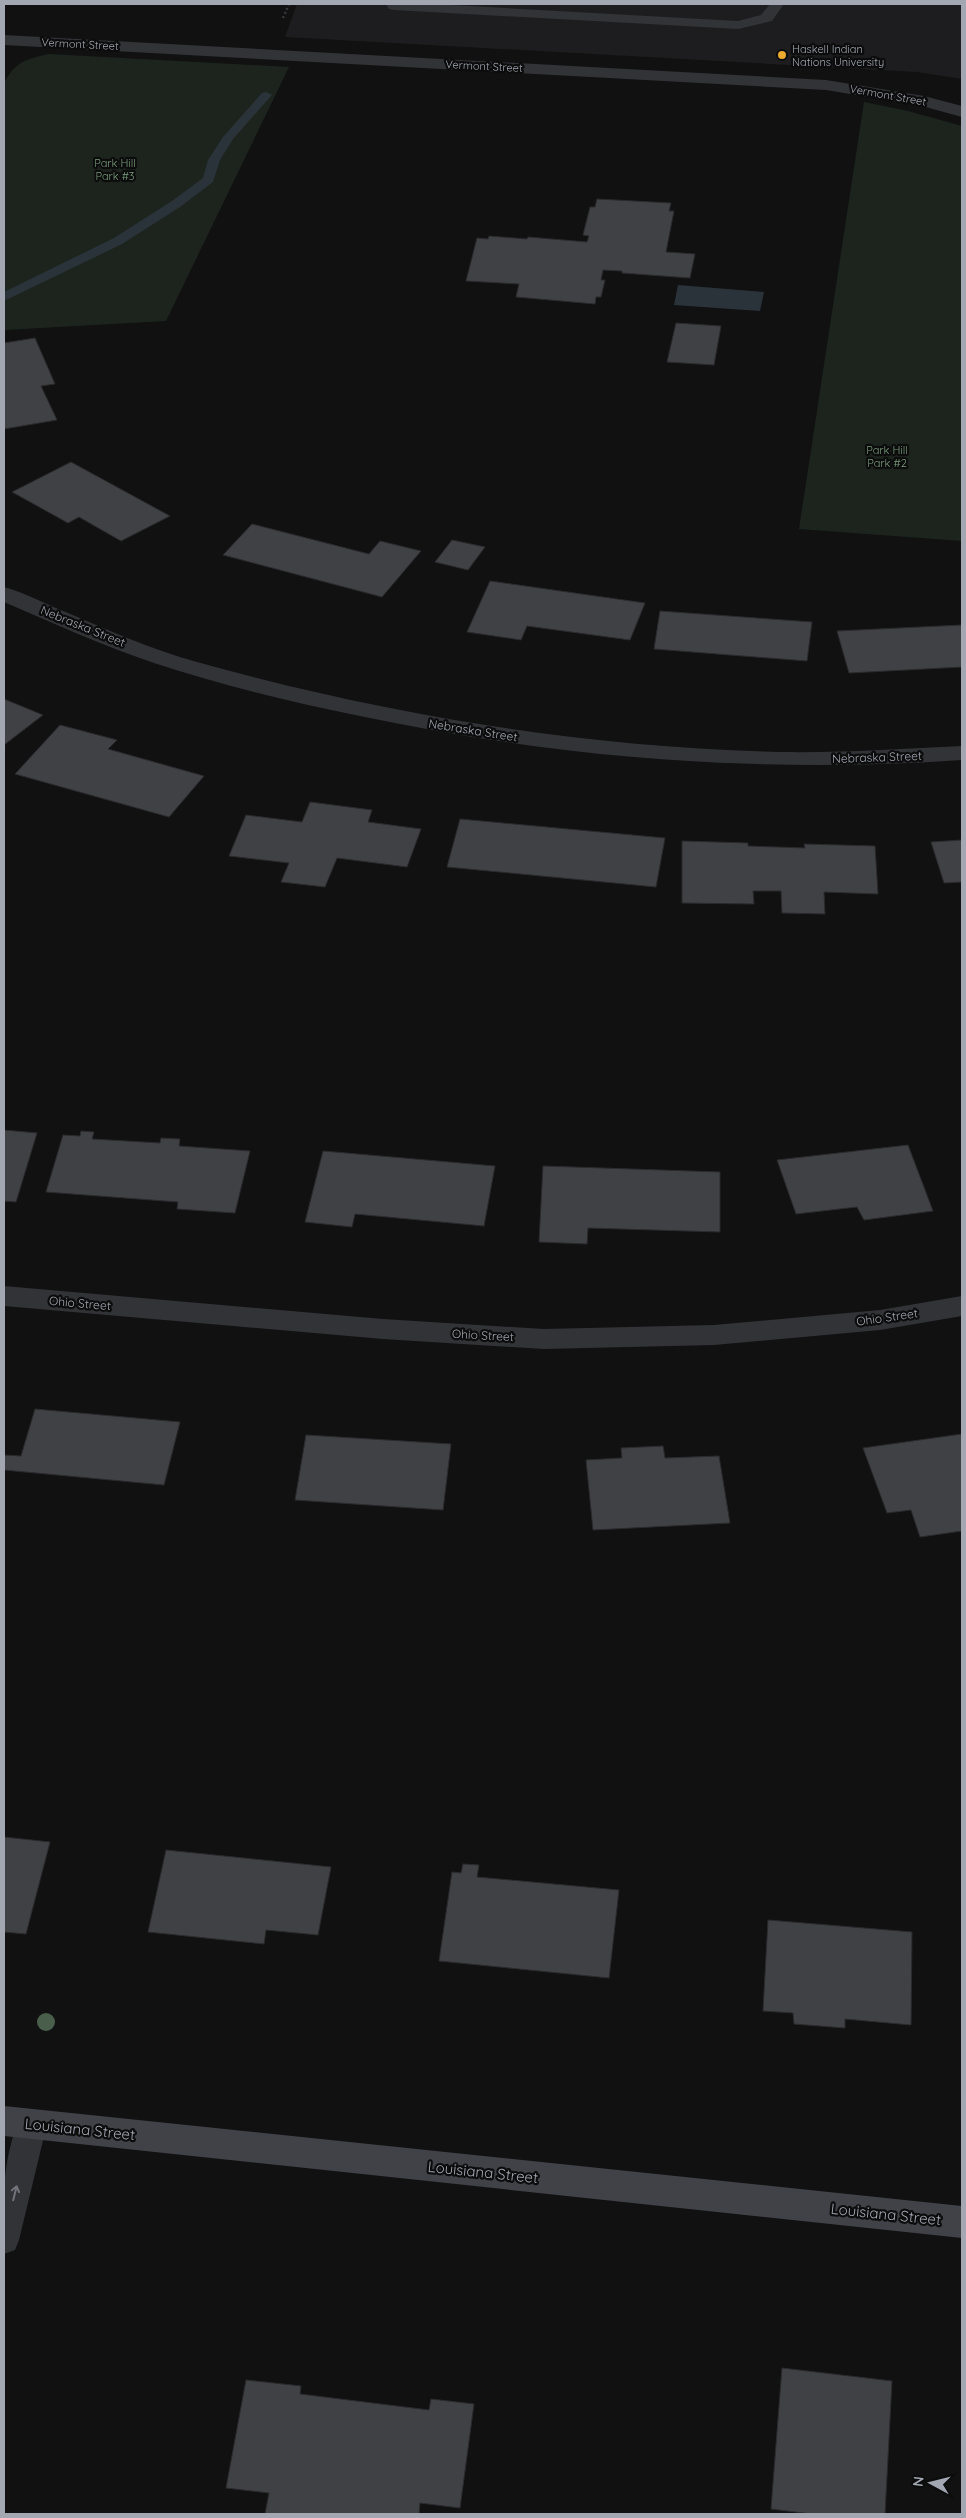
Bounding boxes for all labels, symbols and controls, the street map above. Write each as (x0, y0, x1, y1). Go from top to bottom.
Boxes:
street label: Vermont Street (41, 35, 119, 53)
place label: Haskell Indian Nations University (792, 42, 884, 69)
marker: Haskell Indian Nations University (776, 49, 788, 61)
street label: Vermont Street (445, 57, 523, 75)
street label: Vermont Street (849, 81, 928, 109)
park label: Park Hill Park #3 (94, 156, 136, 183)
park label: Park Hill Park #2 (866, 443, 908, 470)
street label: Nebraska Street (39, 602, 127, 650)
street label: Nebraska Street (427, 716, 519, 744)
street label: Nebraska Street (832, 748, 922, 766)
street label: Ohio Street (49, 1293, 111, 1313)
street label: Ohio Street (855, 1305, 919, 1329)
street label: Ohio Street (452, 1326, 514, 1344)
street label: Louisiana Street (24, 2114, 136, 2144)
street label: Louisiana Street (427, 2157, 539, 2187)
one-way arrow (11, 2185, 20, 2201)
street label: Louisiana Street (830, 2199, 942, 2229)
north arrow (906, 2458, 956, 2508)
text: N (909, 2475, 928, 2488)

